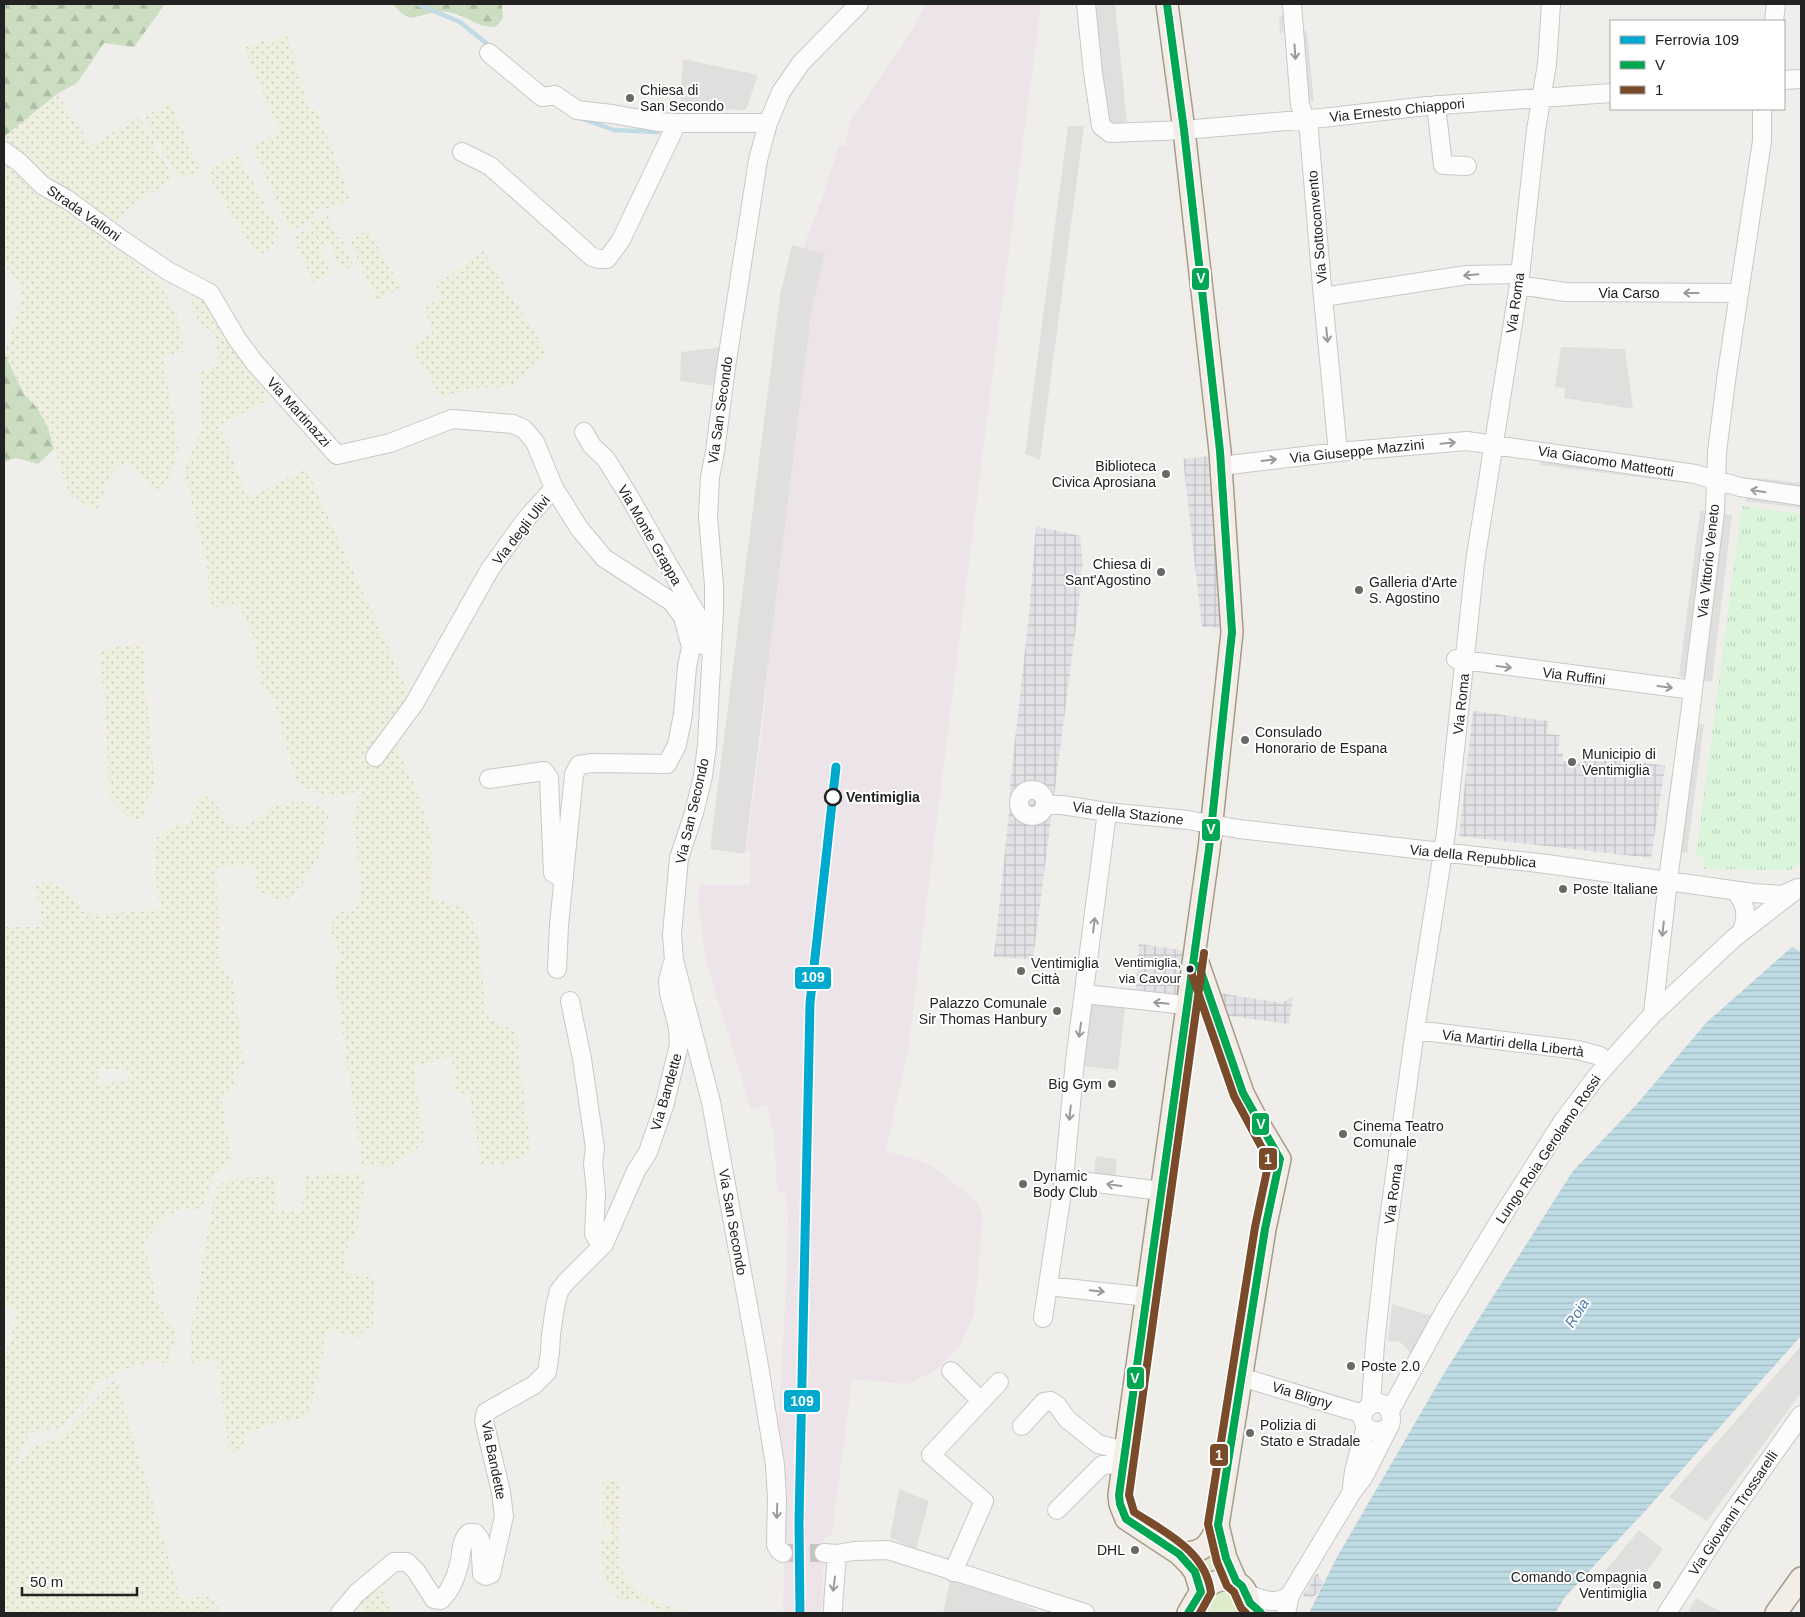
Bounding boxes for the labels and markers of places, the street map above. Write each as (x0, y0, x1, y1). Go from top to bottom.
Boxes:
place label: Chiesa di San Secondo (640, 82, 724, 114)
marker: Chiesa di San Secondo (624, 92, 636, 104)
place label: Biblioteca Civica Aprosiana (1052, 458, 1156, 490)
marker: Biblioteca Civica Aprosiana (1160, 468, 1172, 480)
place label: Chiesa di Sant'Agostino (1065, 556, 1151, 588)
marker: Chiesa di Sant'Agostino (1155, 566, 1167, 578)
place label: Galleria d'Arte S. Agostino (1369, 574, 1457, 606)
marker: Galleria d'Arte S. Agostino (1353, 584, 1365, 596)
place label: Consulado Honorario de Espana (1255, 724, 1388, 756)
marker: Consulado Honorario de Espana (1239, 734, 1251, 746)
place label: Municipio di Ventimiglia (1582, 746, 1656, 778)
marker: Municipio di Ventimiglia (1566, 756, 1578, 768)
marker: Ventimiglia (824, 788, 842, 806)
place label: Ventimiglia (846, 789, 920, 805)
place label: Poste Italiane (1573, 881, 1658, 897)
marker: Poste Italiane (1557, 883, 1569, 895)
place label: Ventimiglia Città (1031, 955, 1099, 987)
place label: Ventimiglia, via Cavour (1115, 955, 1182, 986)
marker: Ventimiglia, via Cavour (1185, 964, 1195, 974)
marker: Ventimiglia Città (1015, 965, 1027, 977)
place label: Palazzo Comunale Sir Thomas Hanbury (919, 995, 1047, 1027)
marker: Palazzo Comunale Sir Thomas Hanbury (1051, 1005, 1063, 1017)
place label: Big Gym (1048, 1076, 1102, 1092)
marker: Big Gym (1106, 1078, 1118, 1090)
place label: Cinema Teatro Comunale (1353, 1118, 1444, 1150)
marker: Cinema Teatro Comunale (1337, 1128, 1349, 1140)
place label: Dynamic Body Club (1033, 1168, 1098, 1200)
marker: Dynamic Body Club (1017, 1178, 1029, 1190)
place label: Poste 2.0 (1361, 1358, 1420, 1374)
marker: Poste 2.0 (1345, 1360, 1357, 1372)
place label: Polizia di Stato e Stradale (1260, 1417, 1361, 1449)
marker: Polizia di Stato e Stradale (1244, 1427, 1256, 1439)
place label: DHL (1097, 1542, 1125, 1558)
marker: DHL (1129, 1544, 1141, 1556)
place label: Comando Compagnia Ventimiglia (1511, 1569, 1647, 1601)
marker: Comando Compagnia Ventimiglia (1651, 1579, 1663, 1591)

